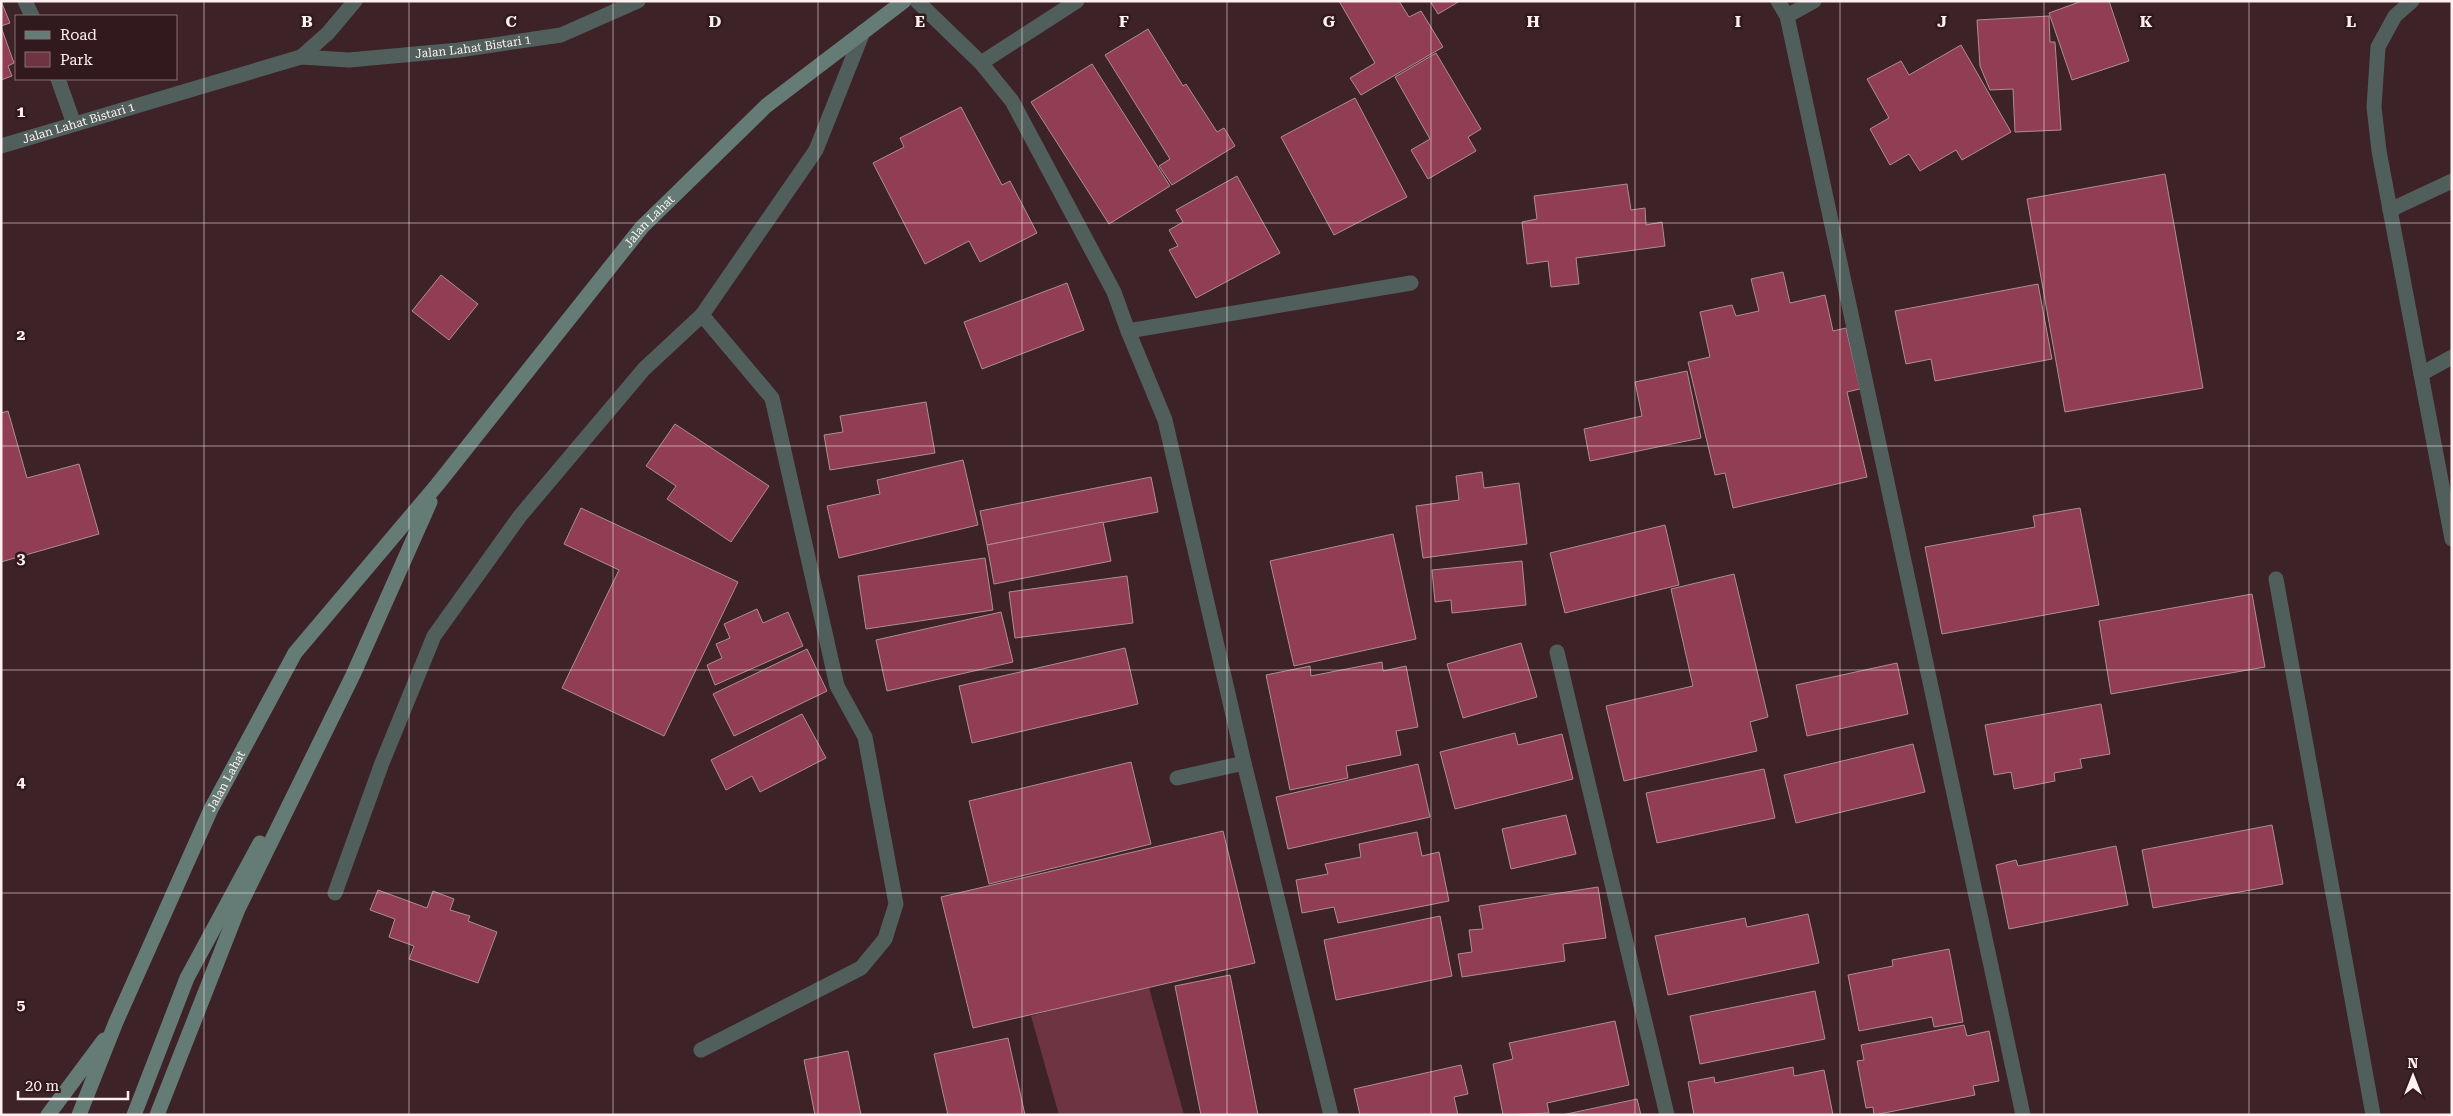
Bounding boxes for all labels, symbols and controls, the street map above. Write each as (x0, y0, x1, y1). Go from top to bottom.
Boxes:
text: B (301, 12, 313, 31)
text: C (505, 12, 517, 31)
text: D (709, 12, 722, 31)
text: E (915, 12, 925, 31)
text: F (1119, 12, 1129, 31)
text: G (1323, 12, 1336, 31)
text: H (1526, 12, 1540, 31)
text: I (1735, 12, 1741, 31)
text: J (1937, 12, 1947, 31)
text: K (2140, 12, 2153, 31)
text: L (2346, 12, 2356, 31)
legend (15, 15, 178, 80)
text: Road (60, 26, 97, 44)
street label: Jalan Lahat Bistari 1 (415, 32, 532, 61)
text: Park (60, 51, 94, 69)
street label: Jalan Lahat Bistari 1 (21, 100, 137, 146)
street label: Jalan Lahat (621, 192, 678, 250)
text: 2 (17, 325, 26, 344)
text: 3 (17, 549, 26, 568)
street label: Jalan Lahat (204, 748, 248, 814)
text: 4 (17, 772, 26, 791)
text: 5 (17, 995, 26, 1014)
north arrow (2388, 1051, 2438, 1101)
text: N (2408, 1055, 2419, 1071)
scale bar (18, 1068, 128, 1100)
text: 20 m (25, 1077, 60, 1095)

